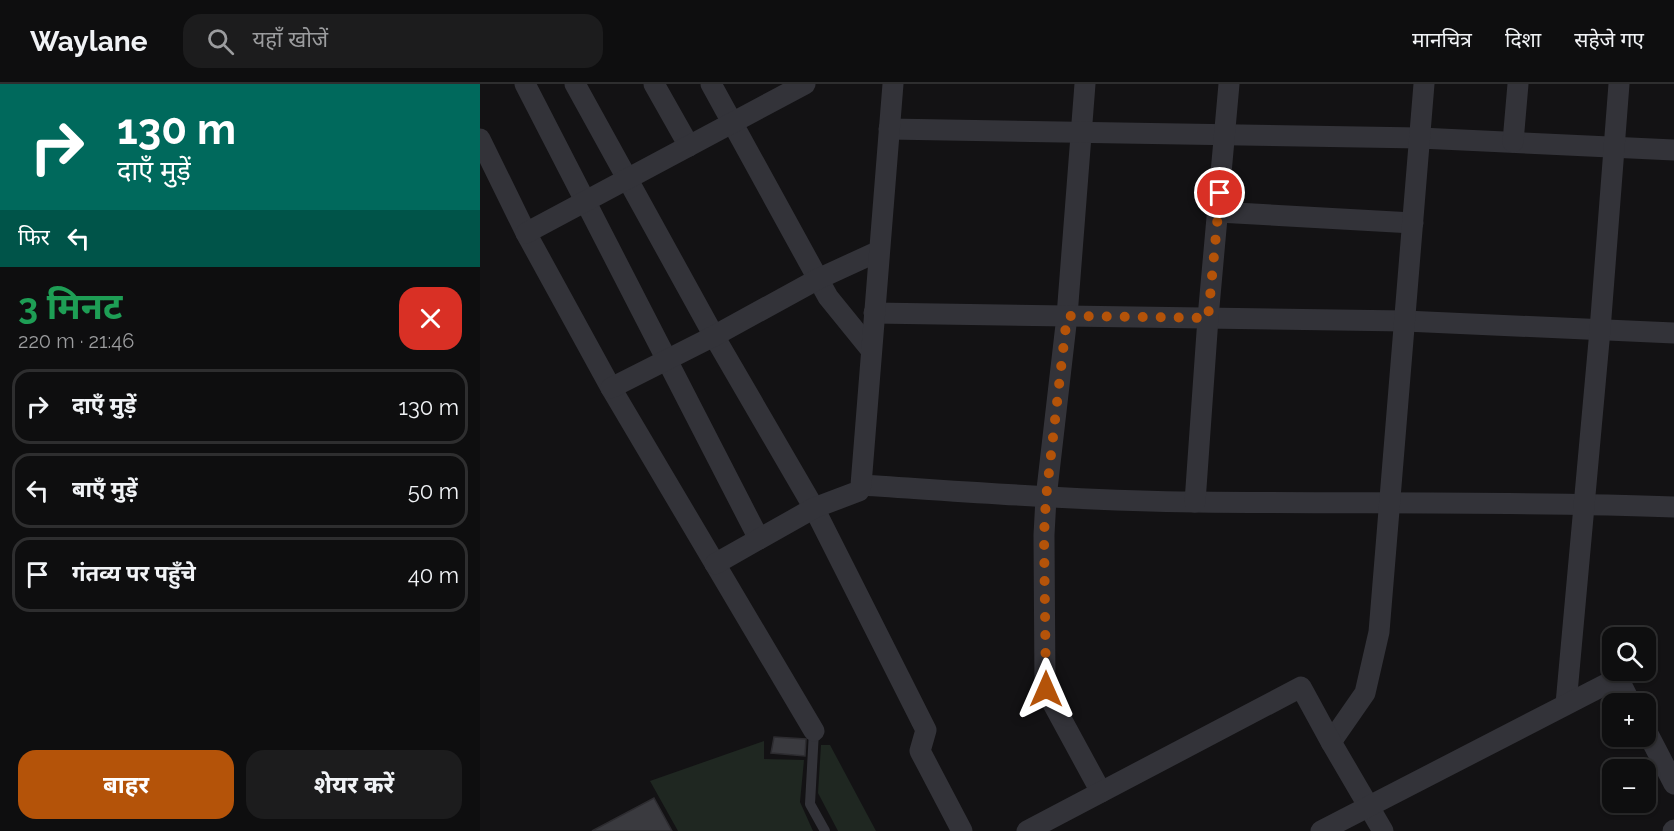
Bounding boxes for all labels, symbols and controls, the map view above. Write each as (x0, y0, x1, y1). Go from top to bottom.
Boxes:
search box (183, 14, 603, 68)
text: Waylane (30, 25, 147, 58)
icon: search (204, 25, 237, 58)
text: यहाँ खोजें (252, 26, 328, 52)
text: मानचित्र (1412, 27, 1472, 52)
text: दिशा (1505, 27, 1541, 52)
text: सहेजे गए (1574, 27, 1644, 52)
text: 130 m (117, 105, 236, 154)
icon: right (18, 108, 96, 186)
text: दाएँ मुड़ें (117, 155, 191, 186)
pin (1194, 167, 1245, 218)
icon: arrive (1203, 176, 1236, 209)
icon: left (62, 222, 95, 255)
text: फिर (18, 224, 50, 250)
text: 3 मिनट (18, 285, 122, 327)
button: close (399, 287, 462, 350)
text: 220 m · 21:46 (18, 329, 134, 353)
icon: right (21, 390, 54, 423)
text: दाएँ मुड़ें (72, 392, 136, 418)
text: 130 m (399, 394, 459, 420)
icon: left (21, 474, 54, 507)
text: बाएँ मुड़ें (72, 476, 138, 502)
text: 50 m (408, 478, 459, 504)
icon: arrive (21, 558, 54, 591)
text: गंतव्य पर पहुँचे (72, 560, 196, 586)
text: 40 m (408, 562, 459, 588)
map controls (1602, 627, 1656, 813)
button: search (1602, 627, 1656, 681)
position arrow (1014, 657, 1078, 721)
button: + (1602, 693, 1656, 747)
button: बाहर (18, 750, 234, 819)
button: शेयर करें (246, 750, 462, 819)
button: − (1602, 759, 1656, 813)

